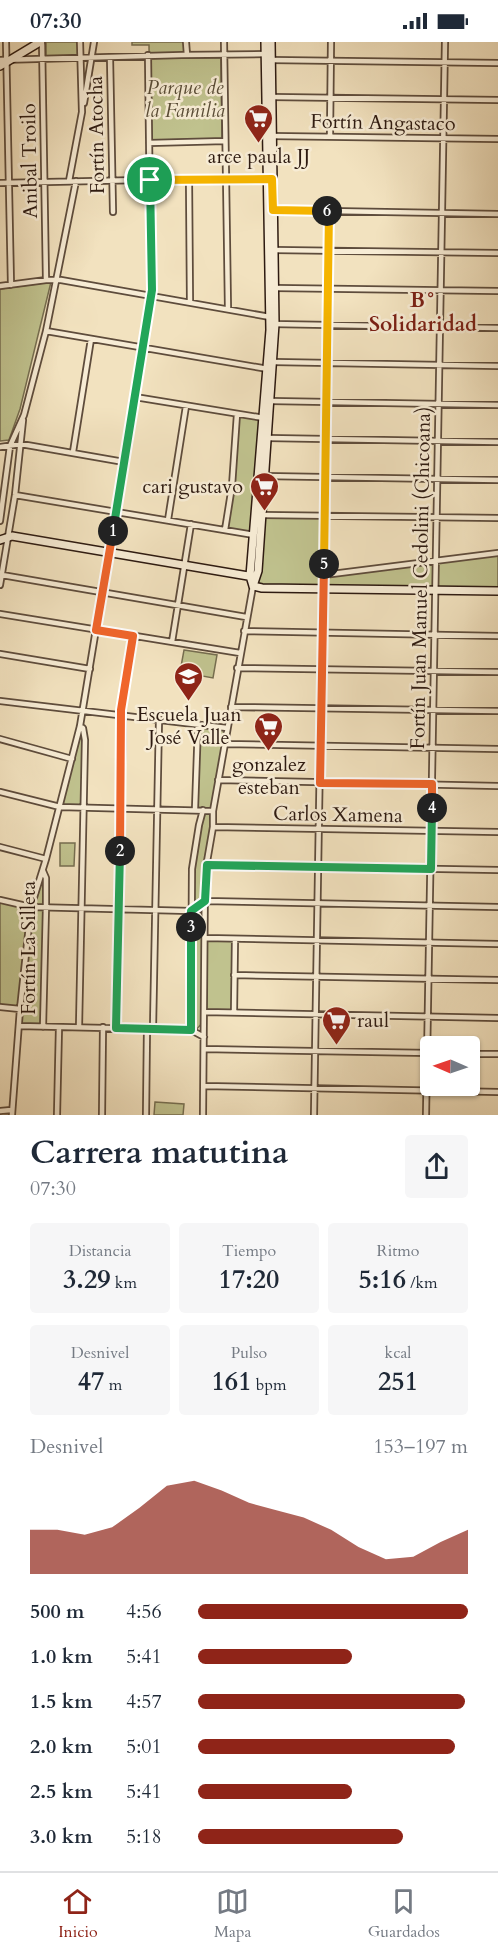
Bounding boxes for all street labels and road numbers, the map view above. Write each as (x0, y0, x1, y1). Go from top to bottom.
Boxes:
street label: Fortín Atocha (82, 75, 111, 194)
street label: Anibal Troilo (15, 103, 44, 219)
street label: Fortín Angastaco (310, 108, 456, 137)
street label: Fortín Juan Manuel Cedolini (Chicoana) (404, 406, 437, 750)
street label: Carlos Xamena (273, 800, 403, 829)
street label: Fortín La Silleta (15, 881, 42, 1015)

